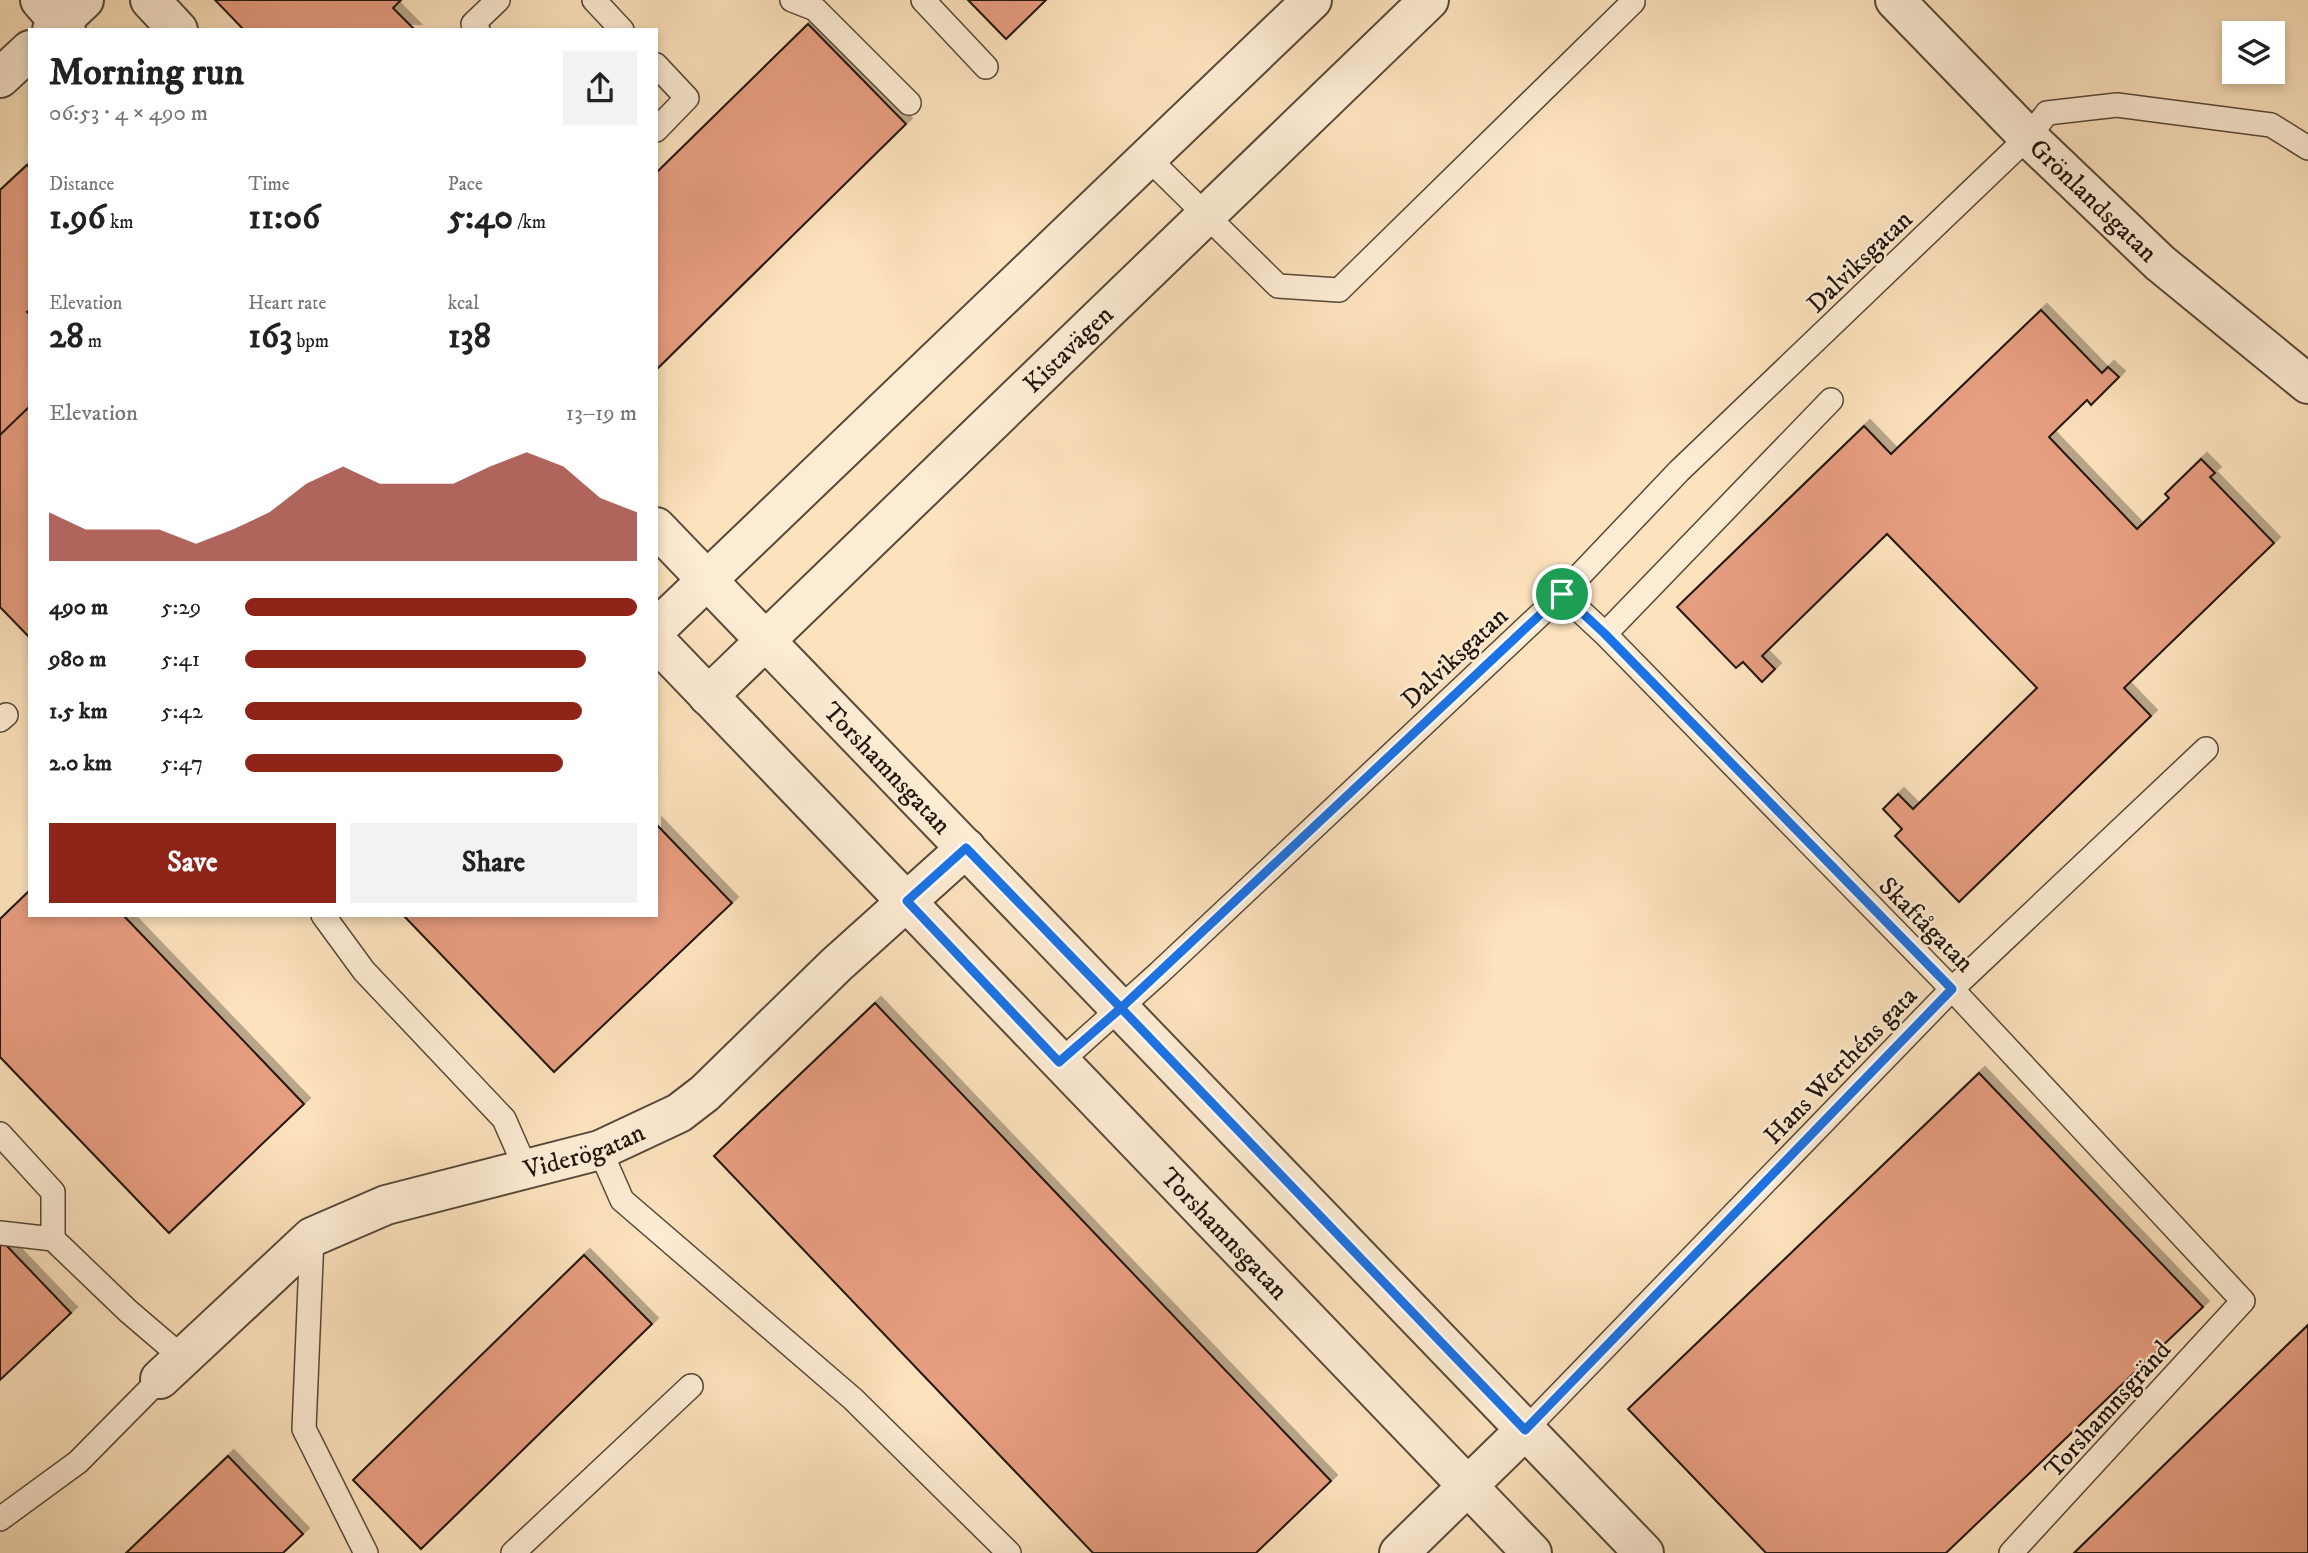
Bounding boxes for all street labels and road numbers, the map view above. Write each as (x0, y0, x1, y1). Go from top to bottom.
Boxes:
street label: Grönlandsgatan (2022, 132, 2164, 270)
street label: Dalviksgatan (1800, 203, 1920, 321)
street label: Kistavägen (1017, 299, 1121, 401)
street label: Dalviksgatan (1395, 600, 1516, 716)
street label: Torshamnsgatan (815, 696, 958, 842)
street label: Skaftågatan (1871, 870, 1981, 980)
street label: Hans Werthéns gata (1757, 980, 1925, 1152)
street label: Viderögatan (519, 1116, 651, 1187)
street label: Torshamnsgatan (1152, 1161, 1295, 1308)
street label: Torshamnsgränd (2038, 1334, 2179, 1486)

